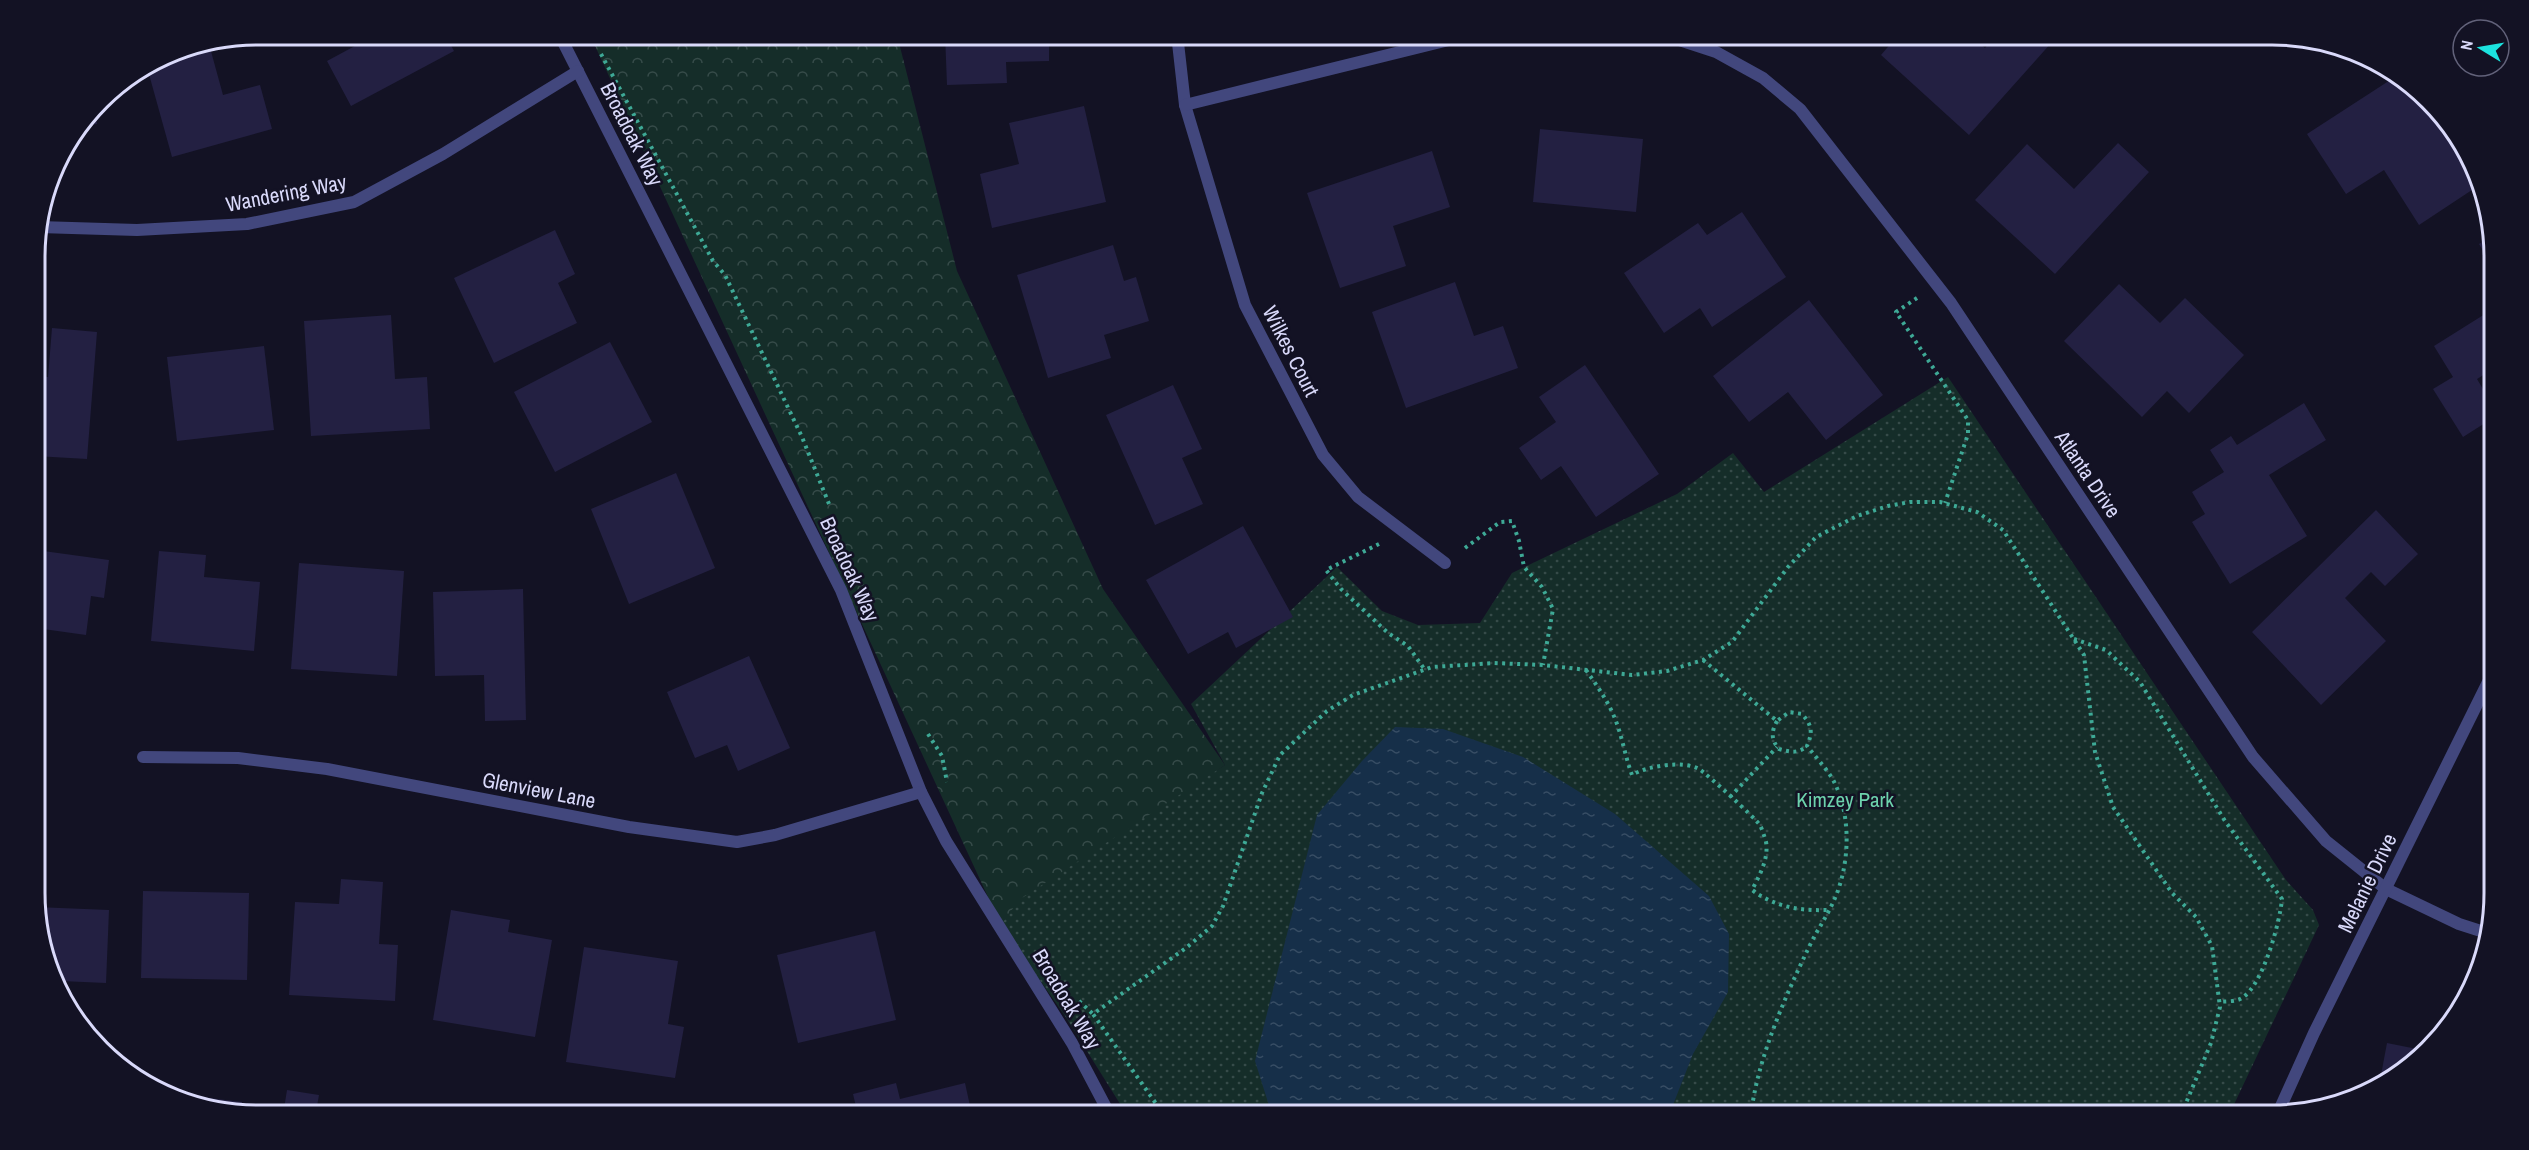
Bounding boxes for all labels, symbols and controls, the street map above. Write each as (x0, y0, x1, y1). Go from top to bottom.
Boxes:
north arrow (2451, 18, 2511, 78)
text: N (2455, 38, 2478, 52)
street label: Broadoak Way (594, 77, 671, 191)
street label: Wandering Way (223, 167, 349, 219)
street label: Wilkes Court (1256, 301, 1326, 402)
street label: Atlanta Drive (2048, 424, 2128, 523)
street label: Broadoak Way (813, 512, 887, 626)
street label: Glenview Lane (480, 765, 598, 815)
park label: Kimzey Park (1796, 785, 1894, 814)
street label: Melanie Drive (2330, 828, 2404, 938)
street label: Broadoak Way (1026, 943, 1109, 1055)

